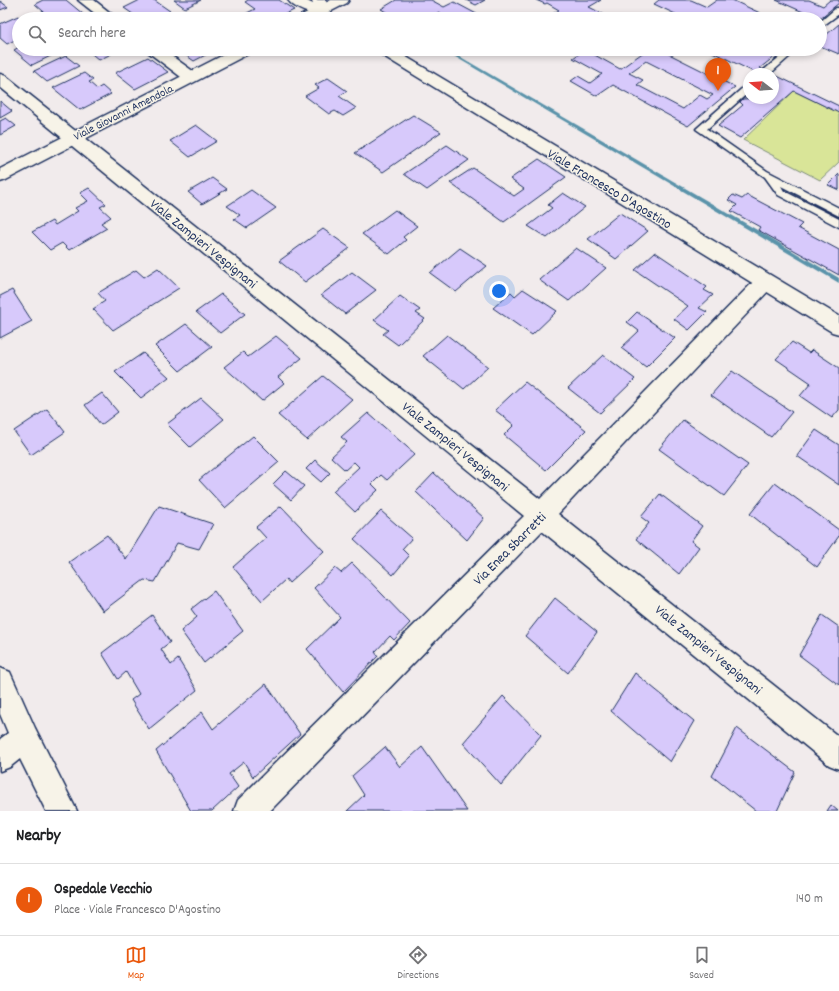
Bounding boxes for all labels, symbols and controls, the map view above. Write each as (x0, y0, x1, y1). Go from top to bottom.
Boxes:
search box (12, 12, 827, 56)
icon: search (26, 23, 48, 45)
text: Search here (58, 23, 126, 45)
pin: 1 (705, 58, 731, 91)
north arrow (743, 68, 779, 104)
street label: Viale Giovanni Amendola (71, 81, 177, 146)
street label: Viale Francesco D'Agostino (543, 145, 675, 235)
street label: Viale Zampieri Vespignani (145, 195, 261, 294)
your location (489, 281, 509, 301)
street label: Viale Zampieri Vespignani (397, 398, 513, 497)
street label: Via Enea Sbarretti (469, 508, 552, 590)
street label: Viale Zampieri Vespignani (650, 601, 766, 700)
text: Nearby (16, 825, 60, 849)
text: Ospedale Vecchio (54, 879, 152, 901)
text: 1 (28, 890, 30, 909)
text: 140 m (796, 890, 823, 909)
text: Place · Viale Francesco D'Agostino (54, 901, 221, 920)
tab: Map (125, 944, 147, 984)
tab: Directions (397, 944, 439, 984)
tab: Saved (689, 944, 714, 984)

